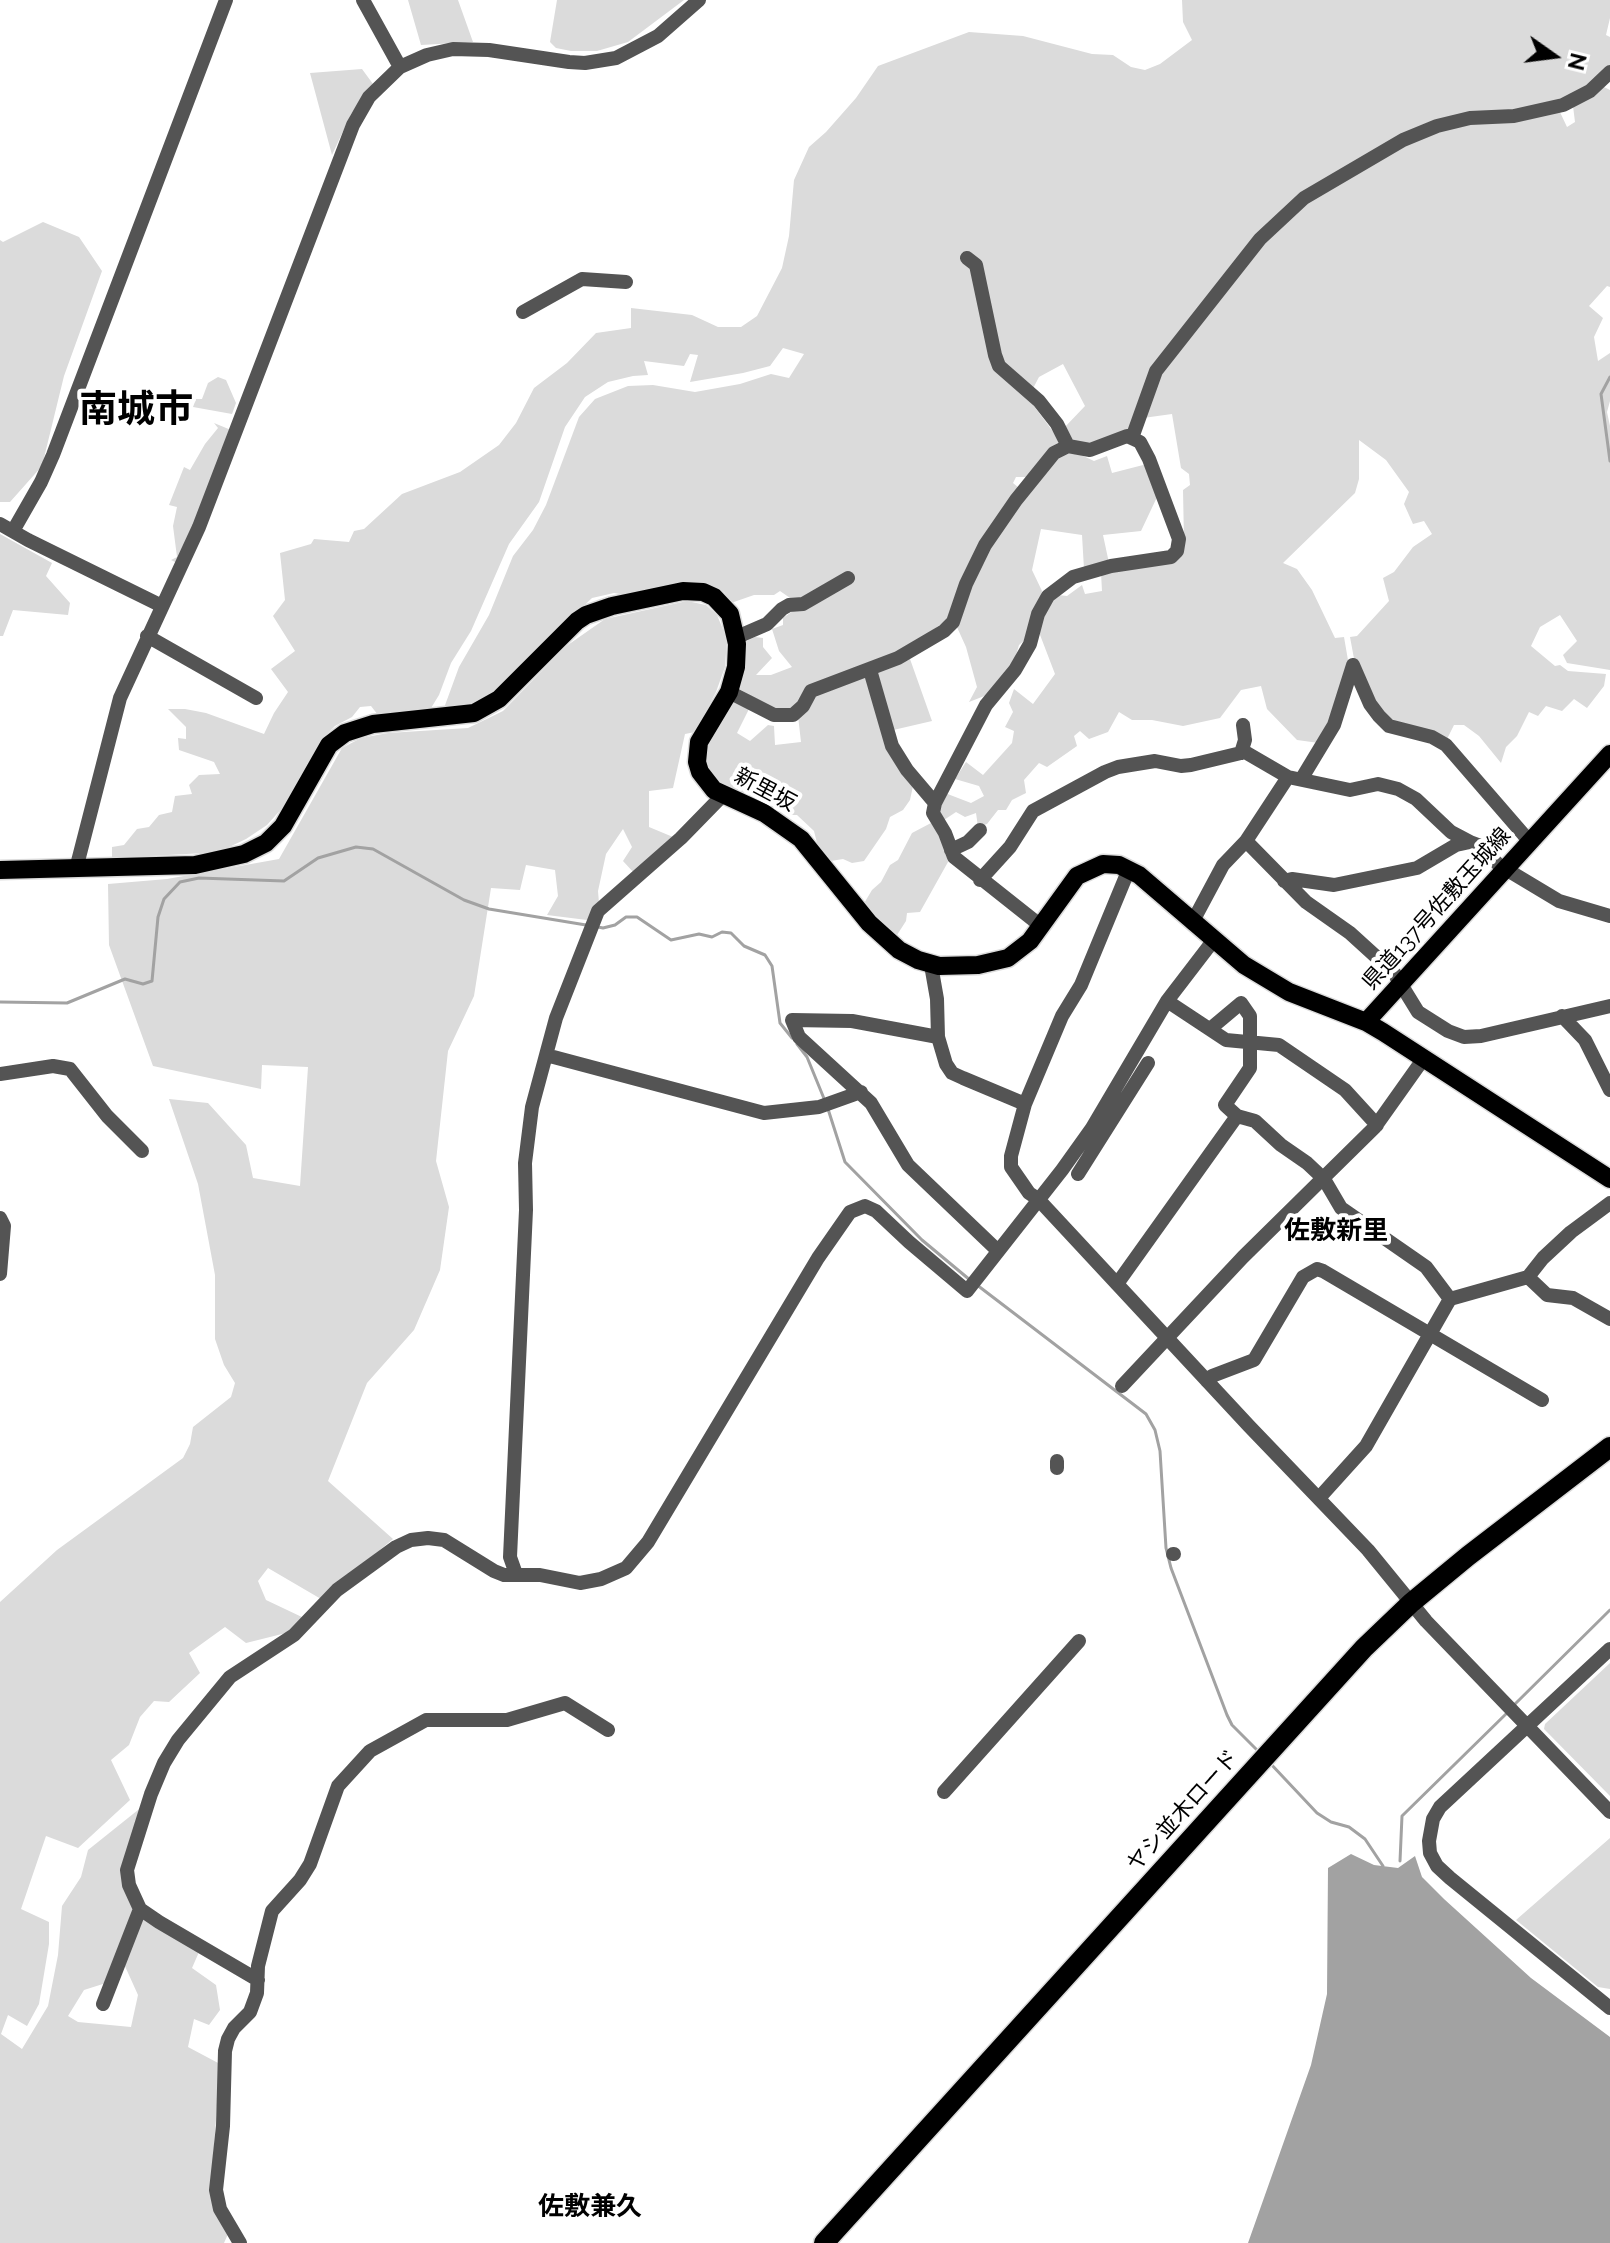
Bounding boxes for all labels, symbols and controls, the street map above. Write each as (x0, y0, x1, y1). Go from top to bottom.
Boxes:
north arrow (1514, 16, 1594, 96)
text: N (1563, 51, 1592, 73)
district label: 南城市 (79, 388, 193, 434)
street label: 新里坂 (730, 763, 800, 817)
street label: 県道137号佐敷玉城線 (1357, 823, 1517, 995)
district label: 佐敷新里 (1284, 1215, 1388, 1247)
street label: ヤシ並木ロード (1122, 1745, 1244, 1877)
district label: 佐敷兼久 (538, 2191, 642, 2223)

